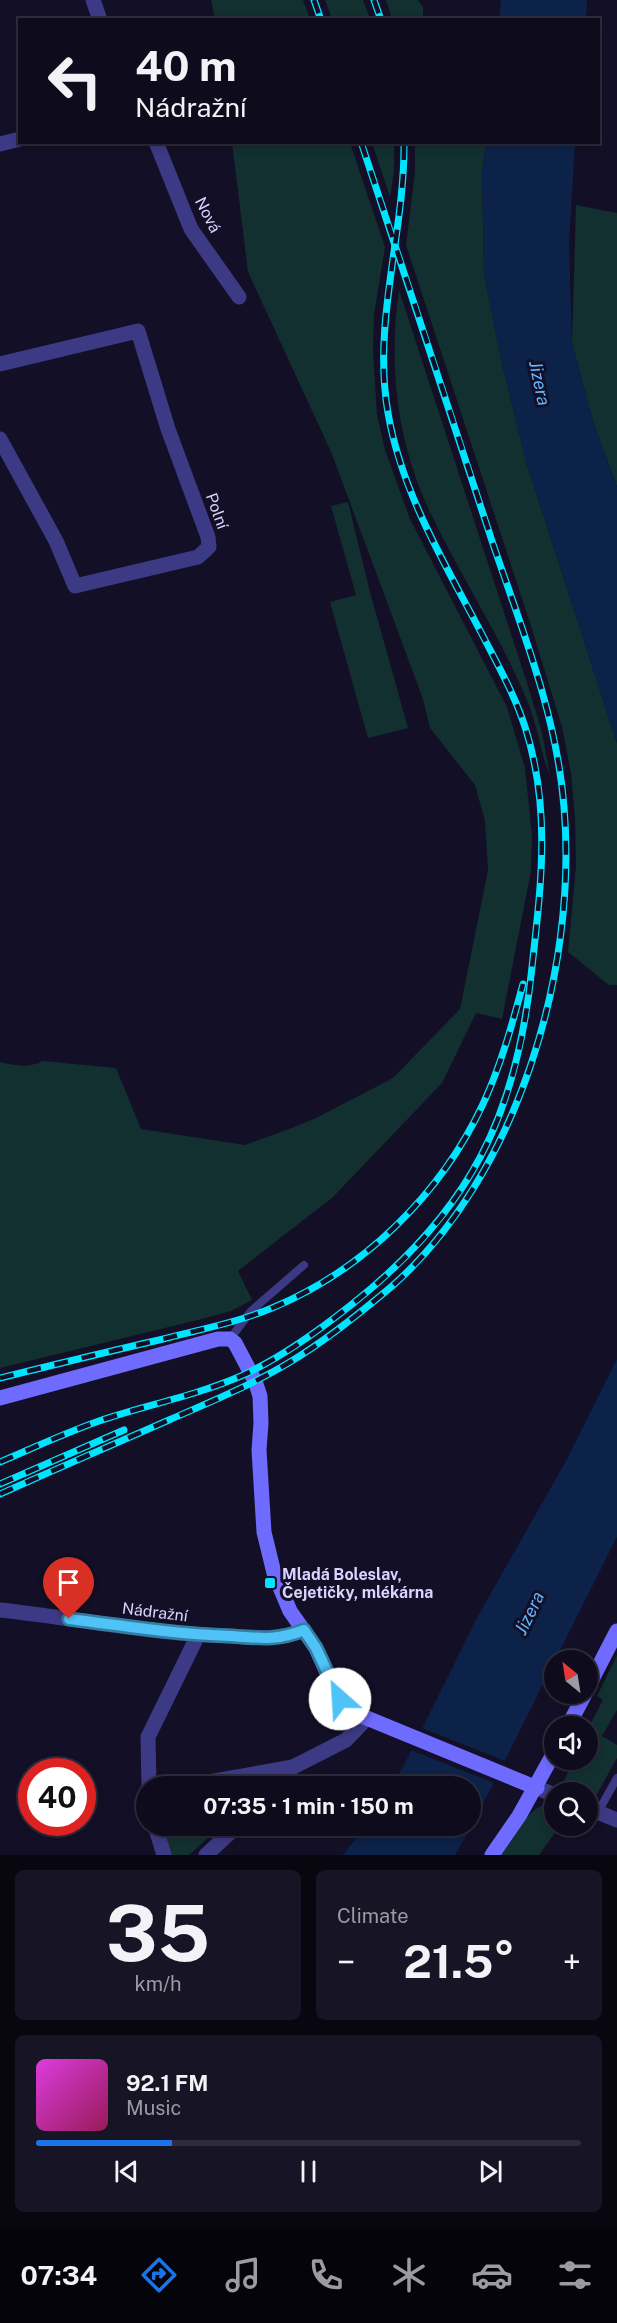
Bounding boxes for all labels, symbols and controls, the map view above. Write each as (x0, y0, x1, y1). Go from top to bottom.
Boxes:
text: 40 m (135, 41, 237, 90)
icon: left (36, 42, 114, 120)
text: Nádražní (135, 91, 247, 123)
street label: Nová (191, 194, 225, 236)
water label: Jizera (525, 359, 555, 407)
street label: Polní (202, 490, 233, 533)
pin (43, 1557, 94, 1619)
place label: Mladá Boleslav, Čejetičky, mlékárna (282, 1565, 433, 1602)
icon: arrive (52, 1566, 85, 1599)
marker: Mladá Boleslav, Čejetičky, mlékárna (263, 1576, 277, 1590)
water label: Jizera (510, 1588, 548, 1638)
street label: Nádražní (121, 1599, 190, 1626)
north arrow (544, 1650, 598, 1704)
map controls (544, 1650, 598, 1836)
position arrow (308, 1667, 372, 1731)
button: sound (544, 1716, 598, 1770)
speed limit sign: 40 (18, 1758, 96, 1836)
button: search (544, 1782, 598, 1836)
text: 07:35 · 1 min · 150 m (203, 1793, 414, 1819)
text: 35 (106, 1887, 210, 1979)
text: Climate (337, 1904, 409, 1928)
text: 21.5° (403, 1935, 515, 1988)
text: − (337, 1943, 355, 1981)
text: + (563, 1943, 581, 1981)
text: km/h (134, 1972, 182, 1996)
text: 92.1 FM (126, 2070, 208, 2096)
text: Music (126, 2096, 181, 2120)
icon: previous (110, 2155, 143, 2188)
icon: pause (292, 2155, 325, 2188)
icon: next (474, 2155, 507, 2188)
icon: directions (138, 2254, 180, 2296)
icon: music (222, 2254, 264, 2296)
icon: phone (305, 2254, 347, 2296)
icon: climate (388, 2254, 430, 2296)
icon: car (471, 2254, 513, 2296)
icon: filters (554, 2254, 596, 2296)
text: 07:34 (21, 2259, 97, 2291)

